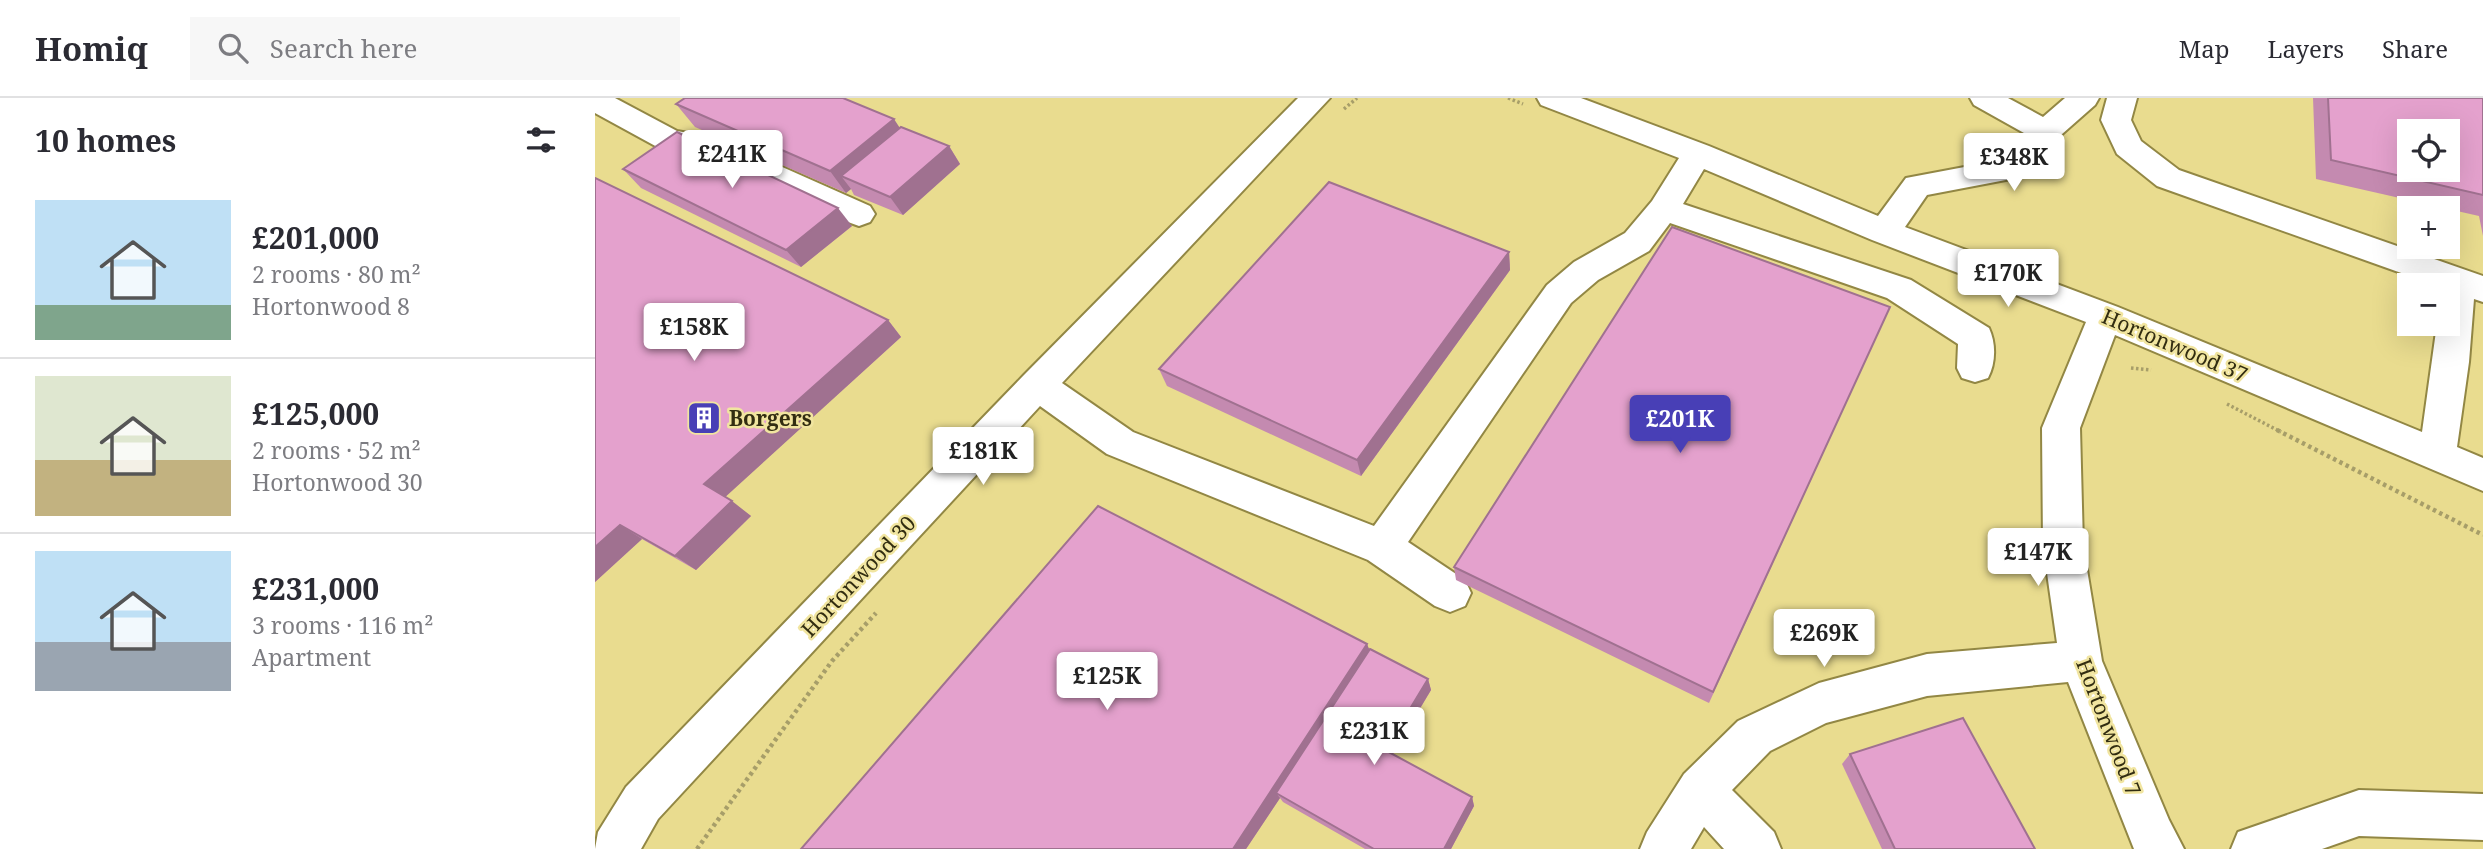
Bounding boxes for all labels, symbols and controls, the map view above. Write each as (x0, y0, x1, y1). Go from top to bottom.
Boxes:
search box (190, 17, 680, 80)
text: Homiq (35, 26, 148, 71)
icon: search (214, 29, 252, 67)
text: Search here (270, 30, 417, 66)
text: Map (2179, 32, 2230, 65)
text: Layers (2268, 32, 2344, 65)
text: Share (2382, 32, 2448, 65)
map controls (2397, 119, 2460, 336)
button: locate (2397, 119, 2460, 182)
text: 10 homes (35, 120, 176, 161)
icon: filters (522, 121, 560, 159)
pin: £241K (683, 130, 781, 190)
pin: £348K (1965, 134, 2063, 193)
text: £241K (698, 137, 766, 169)
text: £348K (1980, 140, 2048, 172)
button: + (2397, 196, 2460, 259)
text: £201,000 (252, 217, 379, 258)
icon: home (91, 228, 175, 312)
pin: £170K (1959, 250, 2057, 309)
text: £170K (1974, 256, 2042, 288)
text: 2 rooms · 80 m² (252, 258, 421, 290)
button: − (2397, 273, 2460, 336)
text: Hortonwood 8 (252, 290, 410, 322)
street label: Hortonwood 37 (2098, 302, 2252, 388)
pin: £158K (645, 303, 743, 363)
text: £158K (660, 310, 728, 342)
text: £125,000 (252, 393, 379, 434)
pin: £201K (1631, 396, 1729, 455)
building icon: Borgers (685, 399, 723, 437)
text: £201K (1646, 402, 1714, 434)
icon: home (91, 404, 175, 488)
place label: Borgers (729, 404, 812, 432)
pin: £181K (934, 428, 1032, 487)
text: 2 rooms · 52 m² (252, 434, 421, 466)
text: £181K (949, 434, 1017, 466)
text: Hortonwood 30 (252, 466, 423, 498)
street label: Hortonwood 30 (795, 509, 921, 643)
pin: £147K (1989, 528, 2087, 588)
text: £147K (2004, 535, 2072, 567)
text: £231,000 (252, 568, 379, 609)
icon: home (91, 579, 175, 663)
text: 3 rooms · 116 m² (252, 609, 434, 641)
pin: £269K (1775, 610, 1873, 669)
text: £269K (1790, 616, 1858, 648)
text: Apartment (252, 641, 371, 673)
pin: £125K (1058, 652, 1156, 712)
street label: Hortonwood 7 (2070, 655, 2148, 799)
text: £125K (1073, 659, 1141, 691)
pin: £231K (1325, 708, 1423, 767)
text: £231K (1340, 714, 1408, 746)

